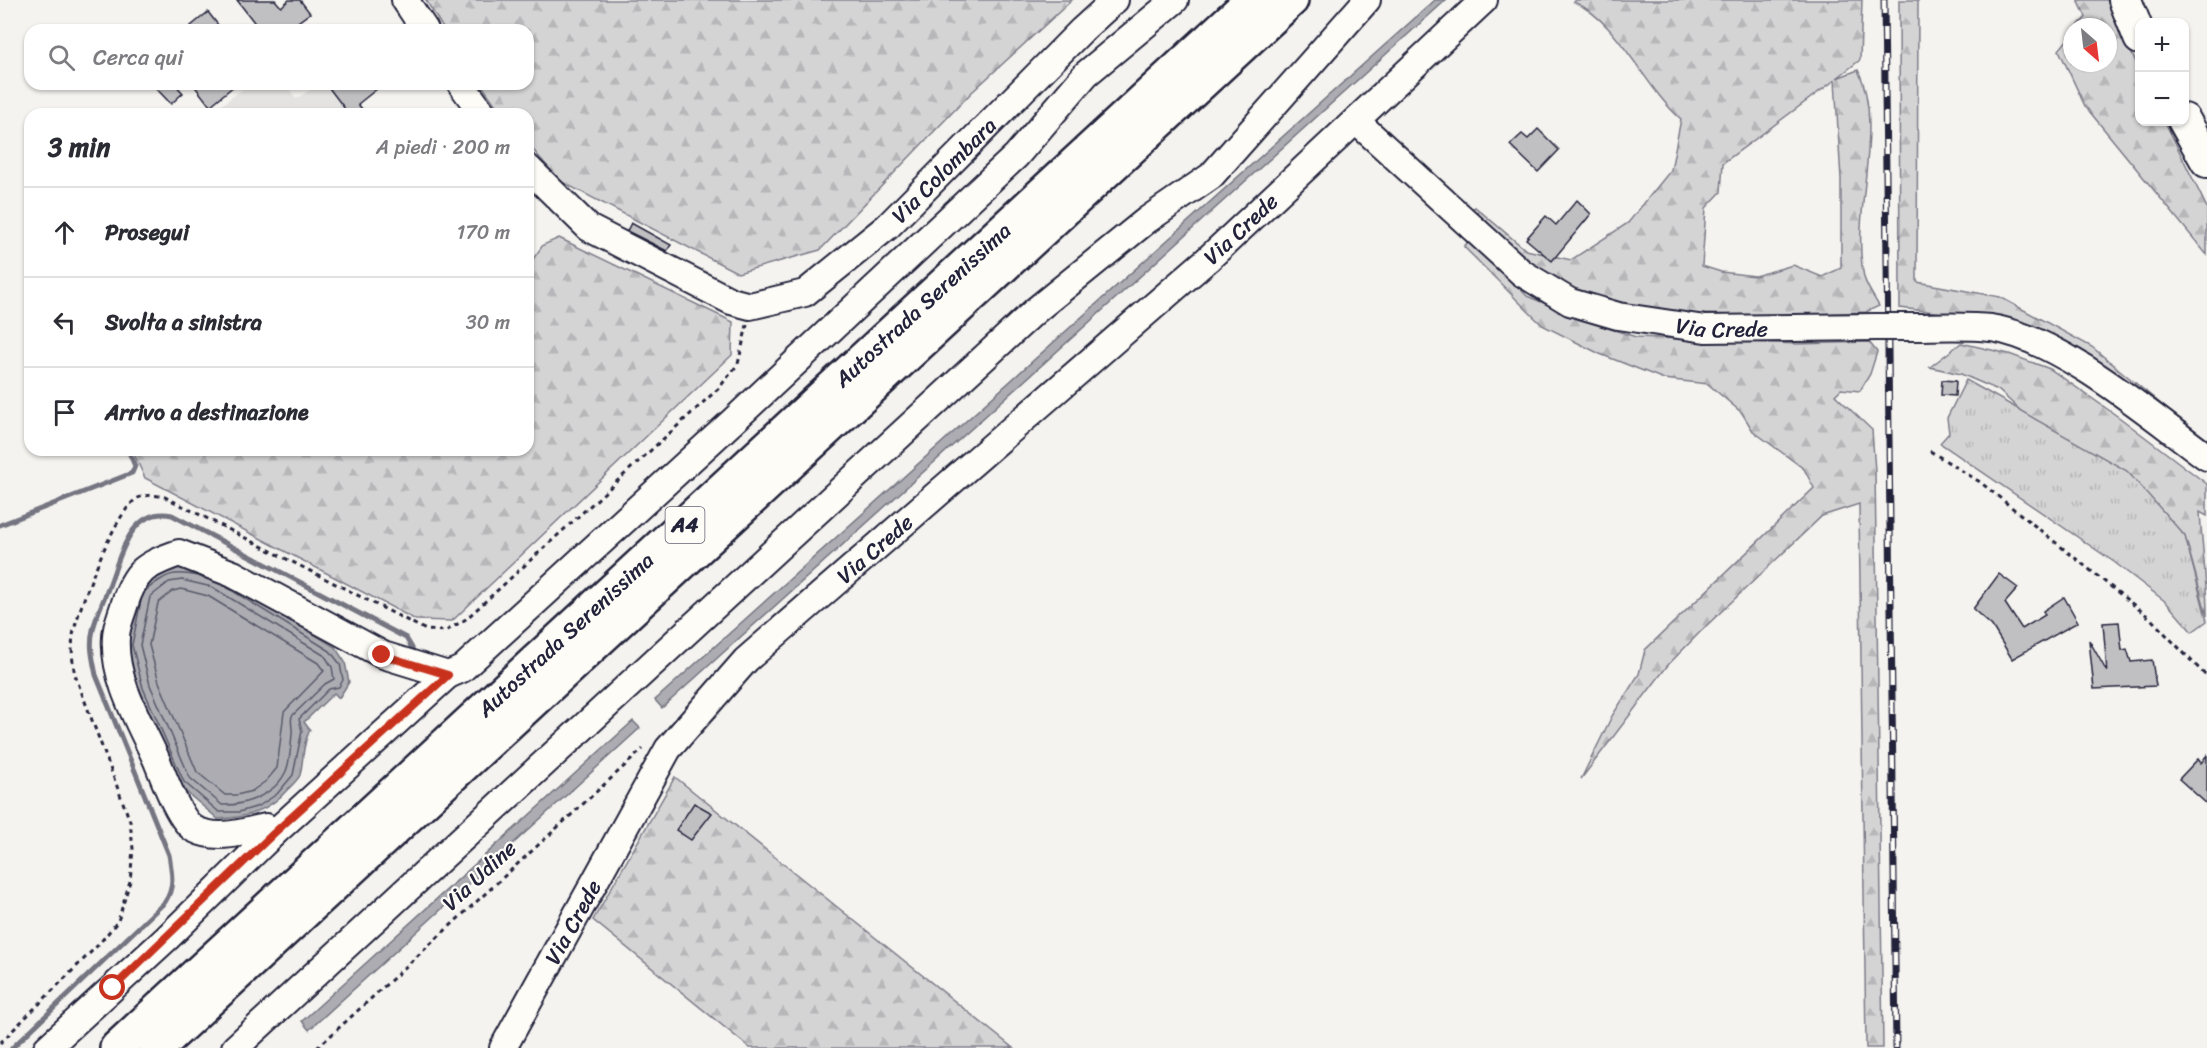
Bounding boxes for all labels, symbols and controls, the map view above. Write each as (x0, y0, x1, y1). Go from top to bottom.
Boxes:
north arrow (2063, 18, 2117, 72)
map controls (2135, 18, 2189, 126)
button: + (2135, 18, 2189, 72)
search box (24, 24, 534, 90)
text: Cerca qui (93, 38, 183, 77)
icon: search (45, 41, 78, 74)
button: − (2135, 72, 2189, 126)
street label: Via Colombara (882, 108, 1006, 233)
text: 3 min (48, 124, 110, 170)
text: A piedi · 200 m (376, 130, 510, 165)
street label: Via Crede (1194, 183, 1288, 275)
street label: Autostrada Serenissima (824, 212, 1020, 398)
text: Prosegui (105, 213, 189, 252)
text: 170 m (457, 215, 510, 250)
icon: ahead (48, 216, 81, 249)
text: Svolta a sinistra (105, 303, 262, 342)
text: 30 m (466, 305, 510, 340)
icon: left (48, 306, 81, 339)
street label: Via Crede (1673, 306, 1768, 349)
text: Arrivo a destinazione (105, 393, 309, 432)
icon: arrive (48, 396, 81, 429)
street label: Via Crede (827, 504, 922, 594)
road number: A4 (666, 507, 704, 543)
street label: Autostrada Serenissima (467, 542, 663, 728)
route end (368, 641, 394, 667)
street label: Via Udine (433, 830, 526, 921)
street label: Via Crede (534, 872, 612, 972)
route start (99, 974, 125, 1000)

